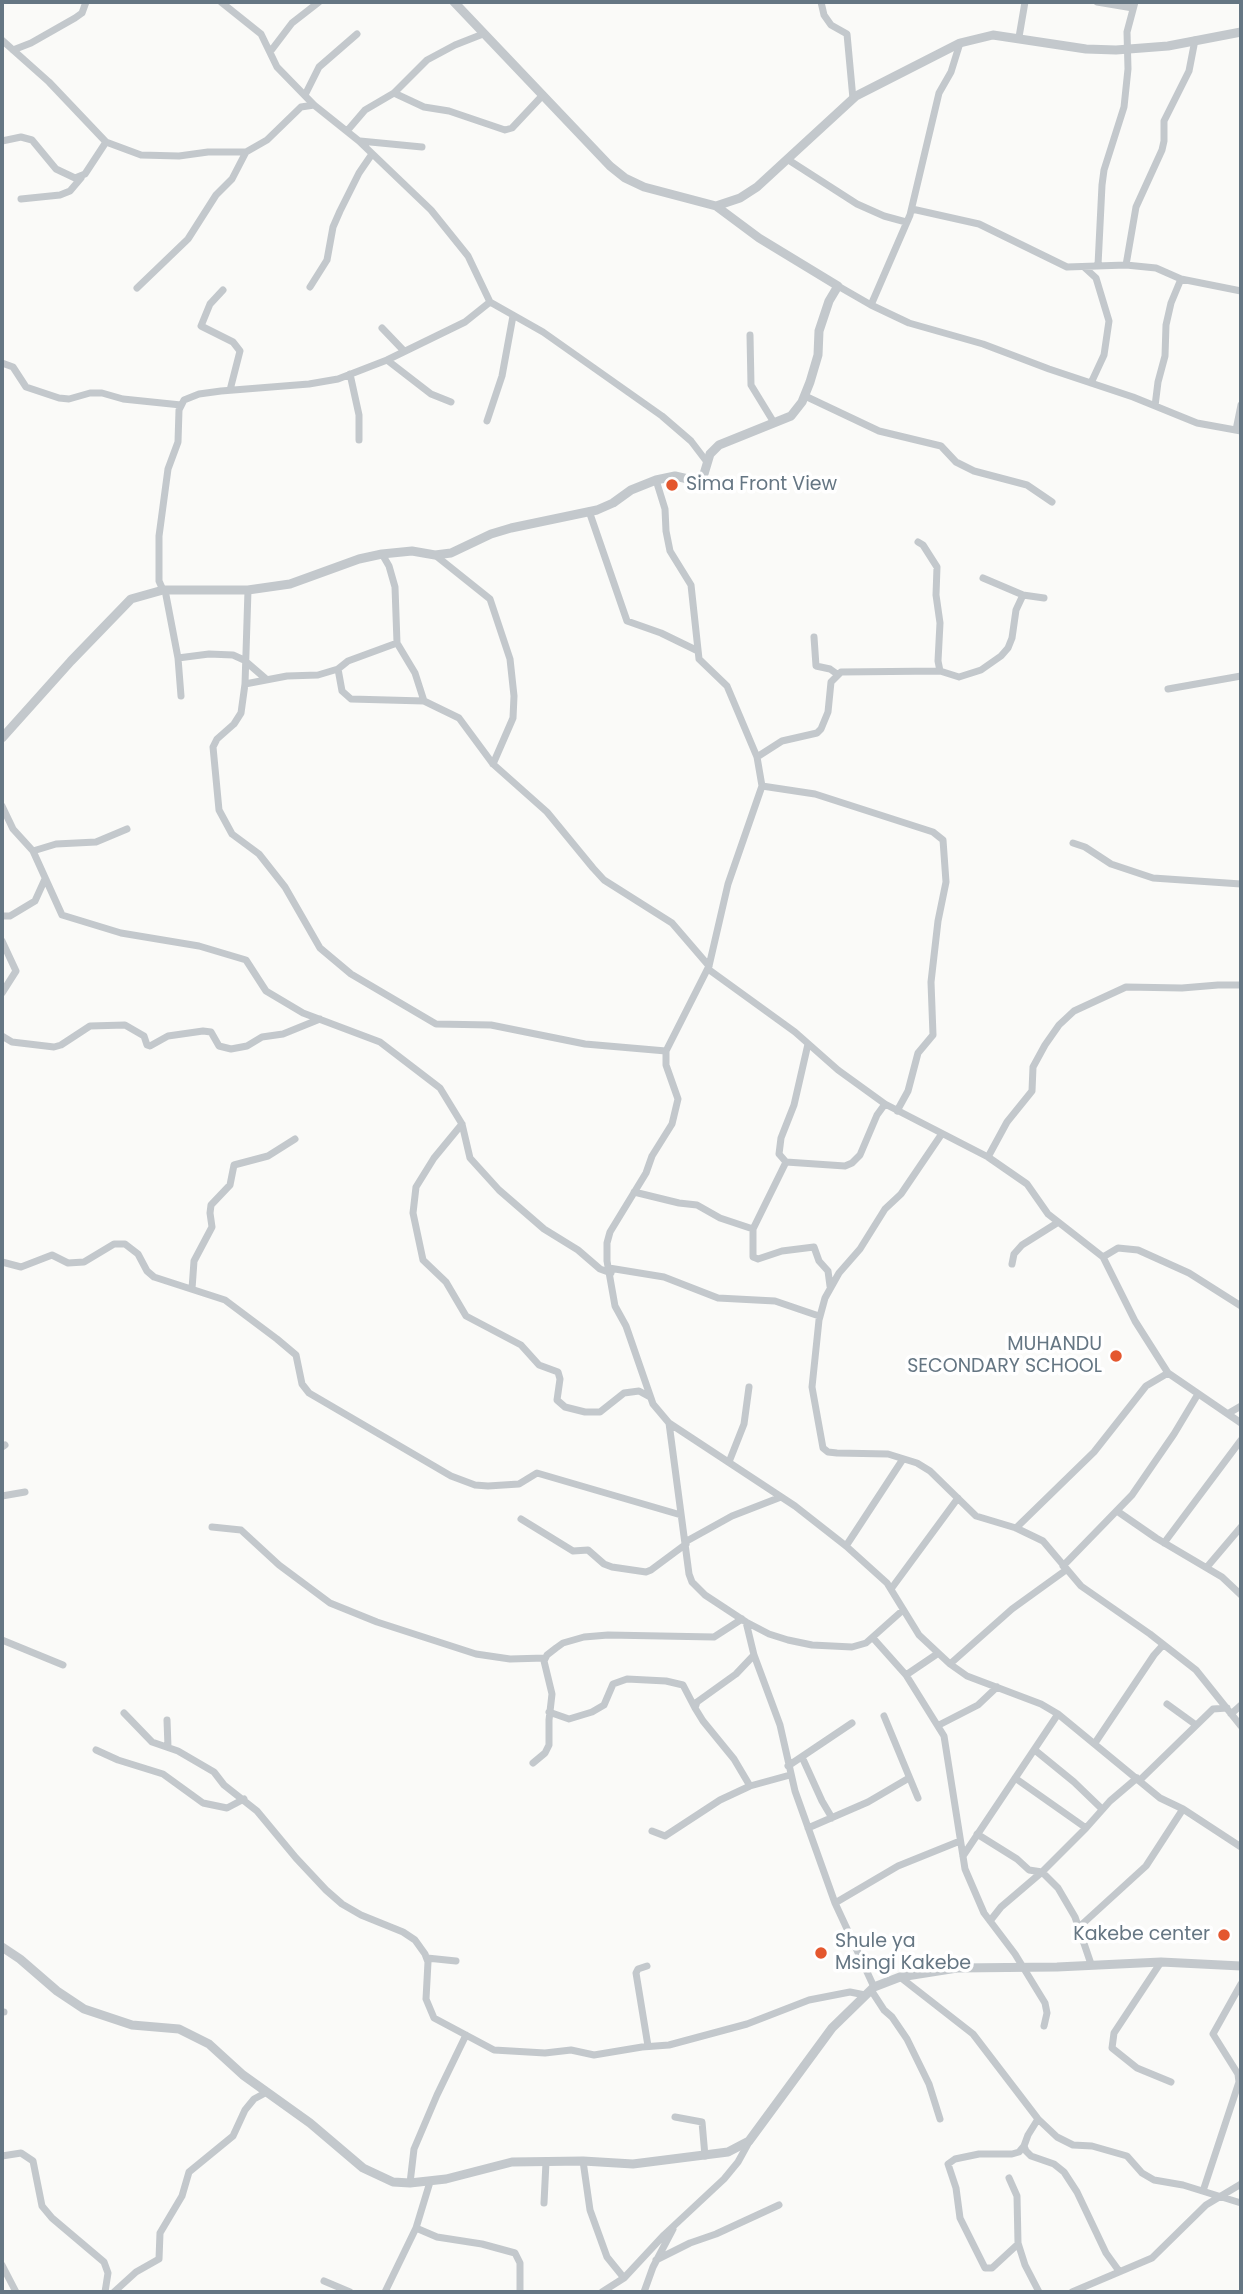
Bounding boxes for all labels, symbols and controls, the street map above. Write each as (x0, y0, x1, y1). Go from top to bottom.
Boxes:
place label: Sima Front View (686, 474, 837, 496)
marker: Sima Front View (664, 477, 680, 493)
place label: MUHANDU SECONDARY SCHOOL (907, 1334, 1102, 1378)
marker: MUHANDU SECONDARY SCHOOL (1108, 1348, 1124, 1364)
place label: Kakebe center (1073, 1924, 1210, 1946)
marker: Kakebe center (1216, 1927, 1232, 1943)
place label: Shule ya Msingi Kakebe (835, 1931, 971, 1975)
marker: Shule ya Msingi Kakebe (813, 1945, 829, 1961)

